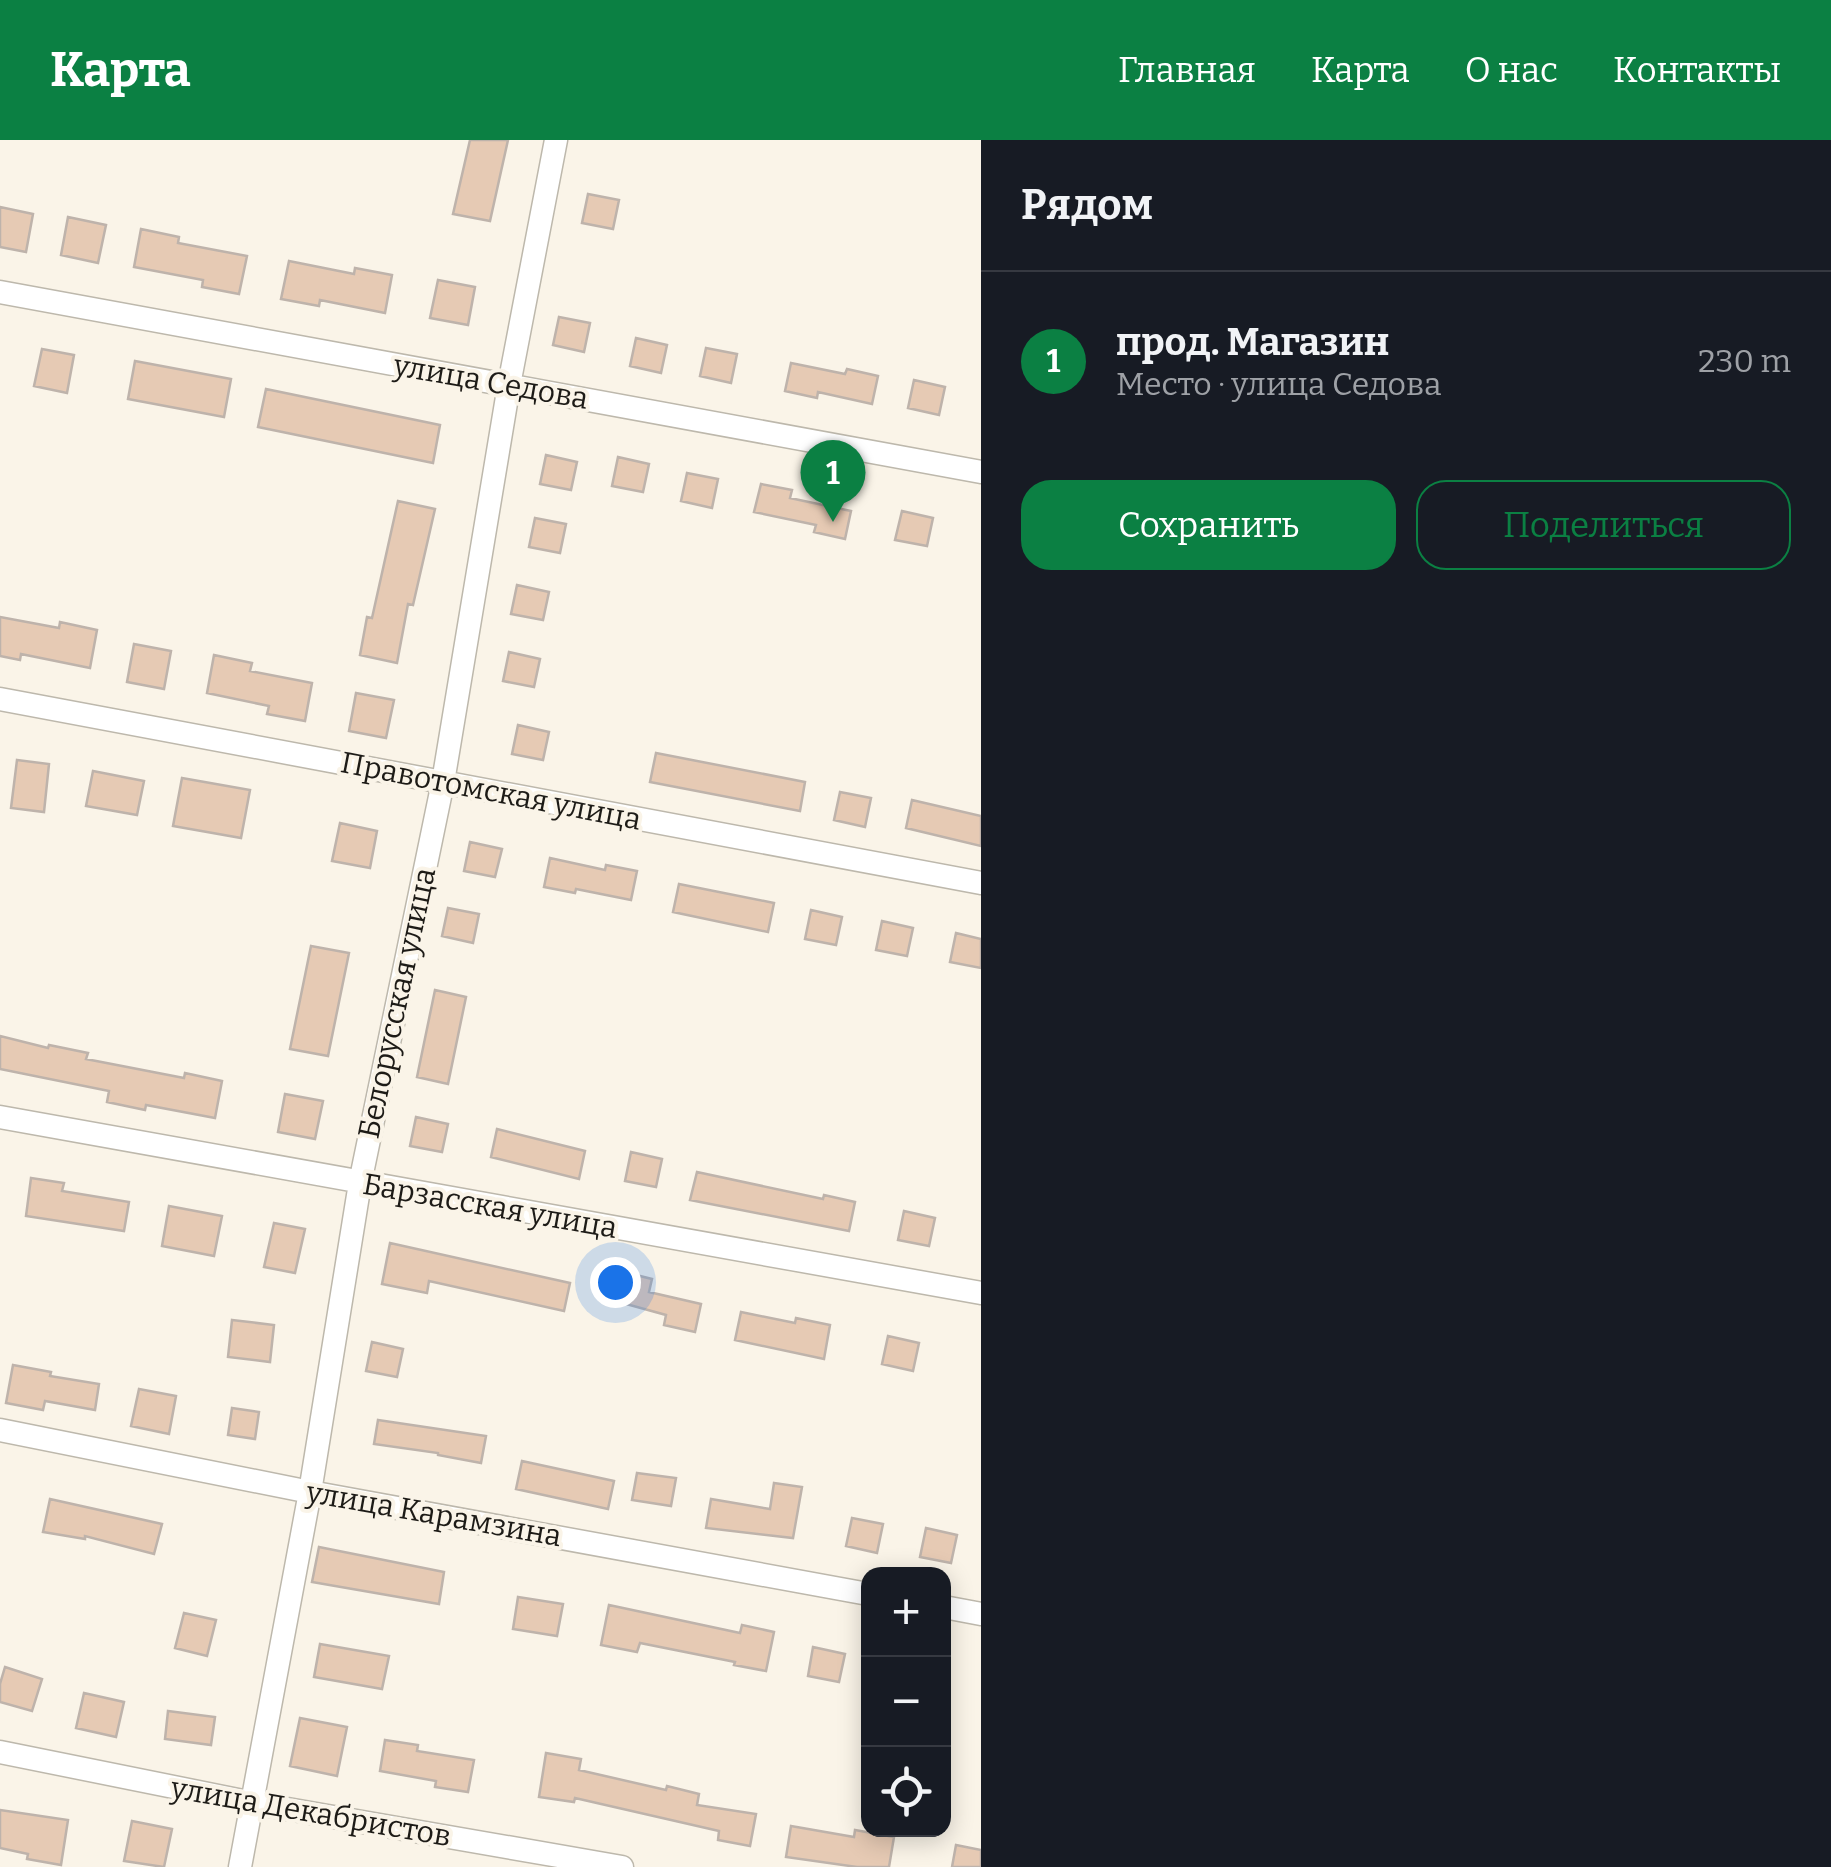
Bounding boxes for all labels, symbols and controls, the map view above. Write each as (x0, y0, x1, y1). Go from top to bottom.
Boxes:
text: Карта (50, 41, 191, 99)
text: Главная (1118, 49, 1256, 91)
text: Карта (1311, 49, 1410, 91)
text: О нас (1465, 49, 1558, 91)
text: Контакты (1613, 49, 1781, 91)
text: Рядом (1021, 180, 1153, 230)
text: прод. Магазин (1116, 319, 1389, 365)
text: 1 (1047, 342, 1060, 380)
text: 230 m (1698, 342, 1791, 380)
street label: улица Седова (390, 347, 591, 417)
text: Место · улица Седова (1116, 365, 1442, 403)
pin: 1 (800, 440, 866, 522)
button: Сохранить (1021, 480, 1396, 570)
button: Поделиться (1416, 480, 1791, 570)
street label: Правотомская улица (338, 744, 644, 838)
street label: Белорусская улица (351, 864, 443, 1142)
street label: Барзасская улица (360, 1166, 620, 1246)
your location (590, 1257, 641, 1308)
street label: улица Карамзина (303, 1474, 564, 1554)
map controls (861, 1567, 951, 1837)
button: + (861, 1567, 951, 1657)
button: − (861, 1657, 951, 1747)
button: locate (861, 1747, 951, 1837)
street label: улица Декабристов (167, 1769, 454, 1854)

